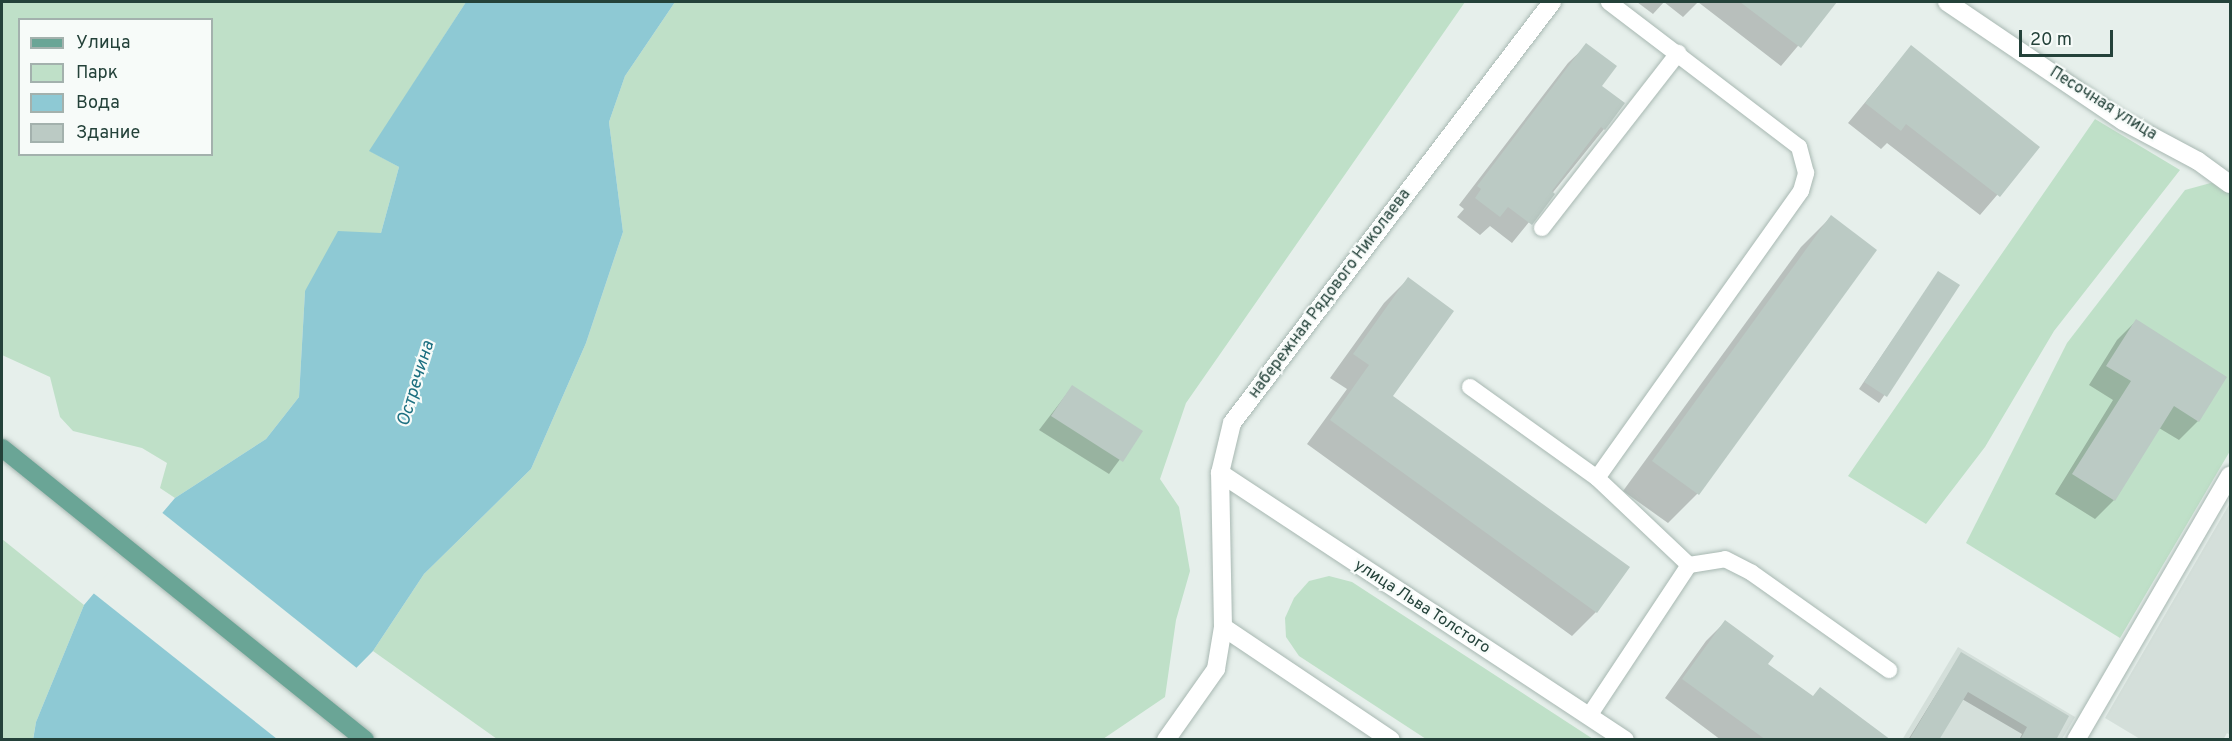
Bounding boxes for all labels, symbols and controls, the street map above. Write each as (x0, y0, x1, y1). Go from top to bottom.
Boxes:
legend (18, 18, 213, 156)
scale bar (2022, 18, 2116, 56)
text: 20 m (2030, 29, 2072, 52)
text: Улица (76, 32, 130, 55)
text: Парк (76, 62, 118, 85)
street label: Песочная улица (2046, 63, 2160, 145)
text: Вода (76, 92, 120, 115)
text: Здание (76, 122, 140, 145)
street label: набережная Рядового Николаева (1245, 186, 1415, 402)
water label: Остречина (394, 339, 440, 429)
street label: улица Льва Толстого (1350, 556, 1494, 658)

